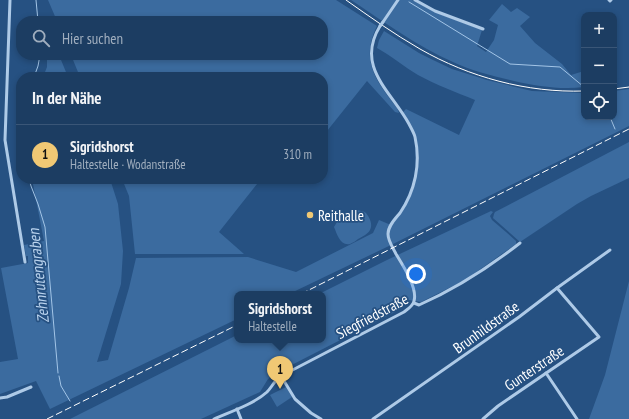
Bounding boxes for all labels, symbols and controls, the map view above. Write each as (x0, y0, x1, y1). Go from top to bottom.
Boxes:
map controls (581, 12, 617, 120)
button: + (581, 12, 617, 48)
search box (16, 16, 328, 60)
icon: search (30, 27, 52, 49)
text: Hier suchen (62, 29, 123, 48)
button: − (581, 48, 617, 84)
button: locate (581, 84, 617, 120)
text: In der Nähe (32, 87, 102, 109)
text: Sigridshorst (70, 137, 134, 156)
text: 1 (42, 146, 48, 163)
text: 310 m (283, 146, 312, 163)
text: Haltestelle · Wodanstraße (70, 156, 186, 173)
place label: Reithalle (318, 206, 364, 225)
marker: Reithalle (305, 210, 315, 220)
water label: Zehnrutengraben (23, 227, 53, 324)
your location (406, 264, 426, 284)
street label: Siegfriedstraße (333, 289, 411, 343)
popup (234, 291, 326, 343)
street label: Brunhildstraße (449, 297, 523, 357)
text: Sigridshorst (248, 299, 312, 318)
text: Haltestelle (248, 318, 297, 335)
street label: Gunterstraße (501, 341, 567, 395)
pin: 1 (267, 356, 293, 389)

